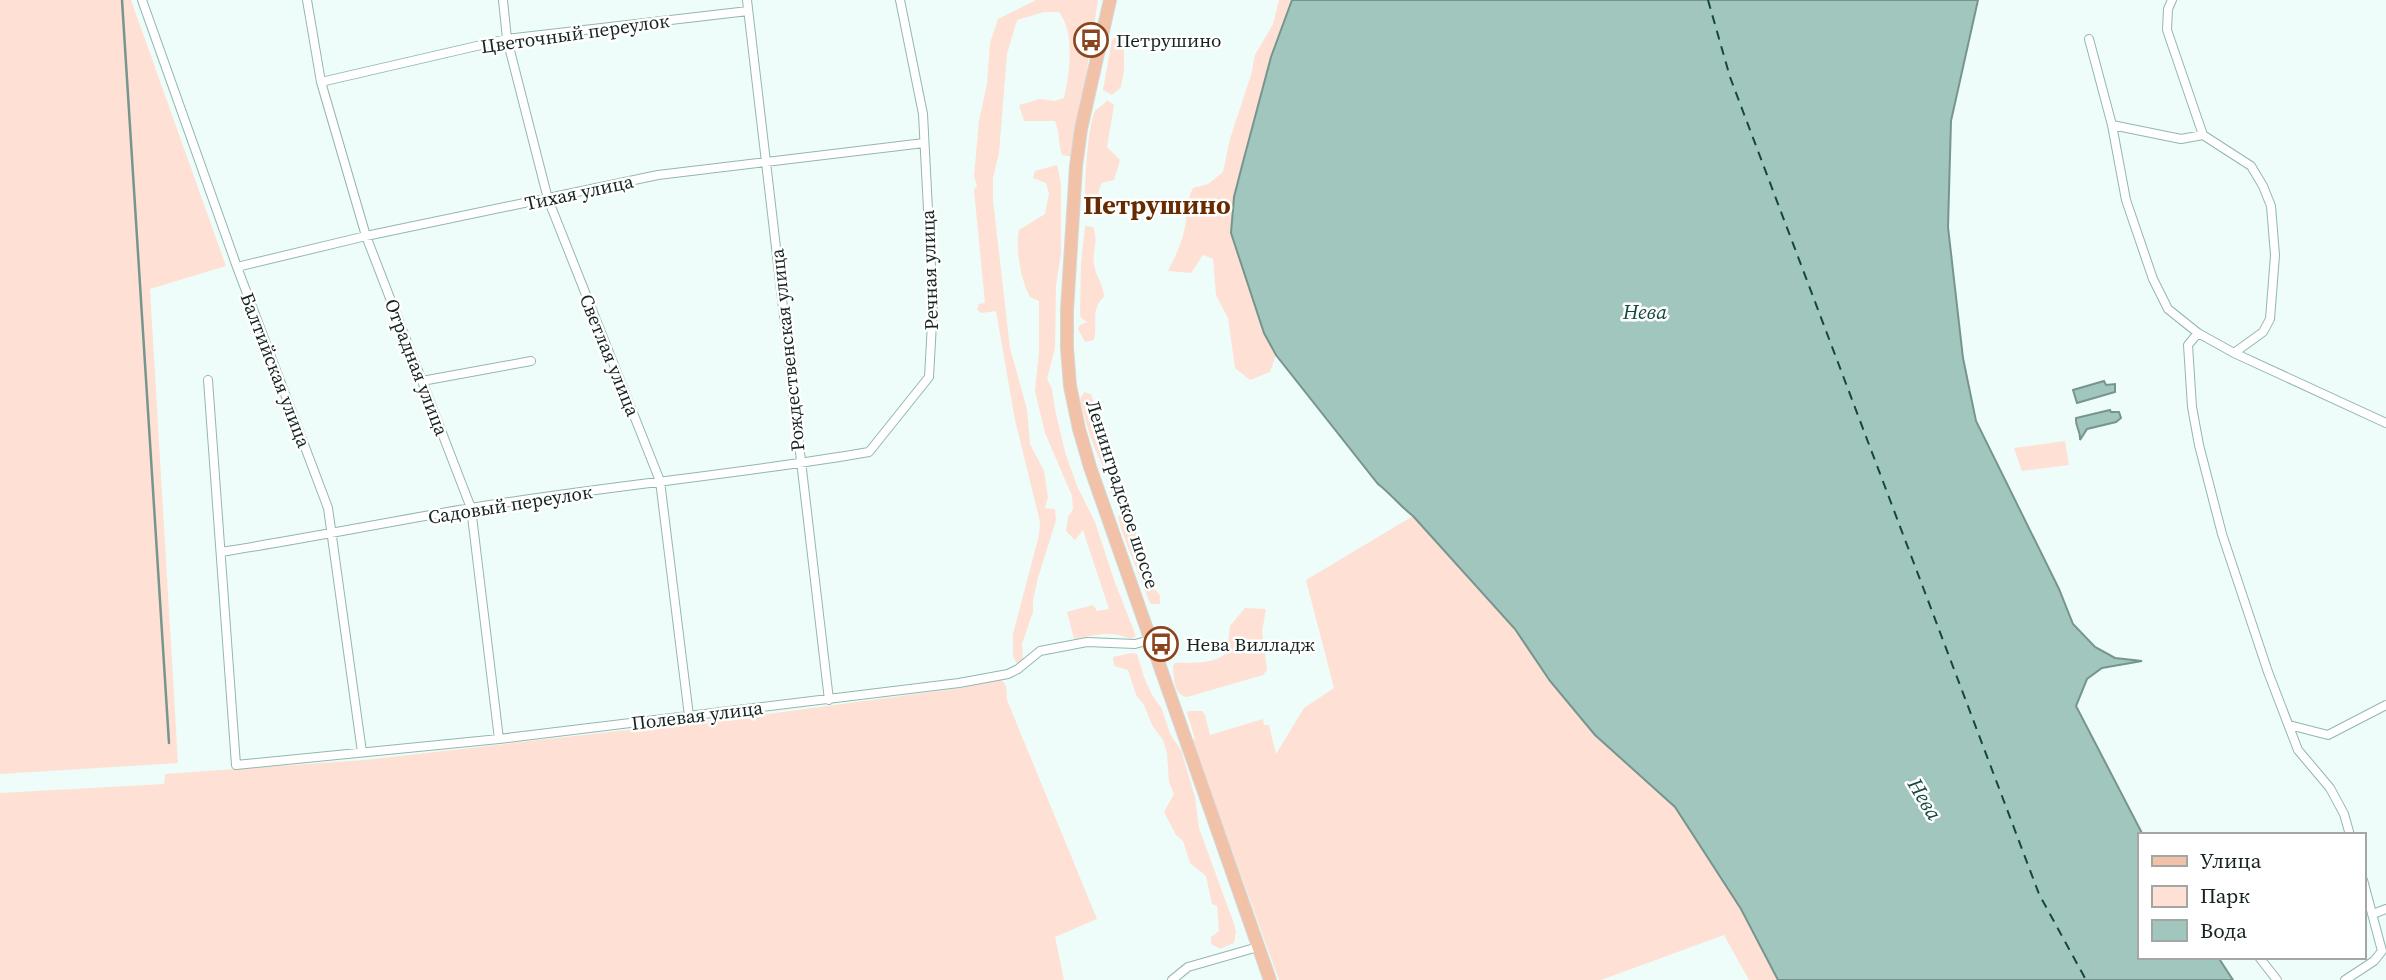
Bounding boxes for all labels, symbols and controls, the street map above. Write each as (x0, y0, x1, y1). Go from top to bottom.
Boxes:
street label: Цветочный переулок (479, 7, 671, 59)
bus stop icon: Петрушино (1072, 21, 1110, 59)
place label: Петрушино (1116, 27, 1221, 53)
street label: Тихая улица (522, 168, 636, 216)
district label: Петрушино (1083, 187, 1231, 223)
street label: Речная улица (914, 209, 944, 331)
street label: Рождественская улица (763, 247, 811, 453)
street label: Балтийская улица (235, 289, 318, 451)
street label: Светлая улица (574, 290, 646, 420)
street label: Отрадная улица (379, 295, 455, 440)
water label: Нева (1622, 297, 1667, 326)
street label: Ленинградское шоссе (1080, 396, 1166, 592)
street label: Садовый переулок (426, 478, 594, 530)
bus stop icon: Нева Вилладж (1142, 625, 1180, 663)
place label: Нева Вилладж (1186, 631, 1315, 657)
street label: Полевая улица (630, 694, 765, 736)
water label: Нева (1901, 772, 1949, 826)
legend (2138, 833, 2365, 959)
text: Улица (2200, 846, 2262, 875)
text: Парк (2200, 881, 2250, 910)
text: Вода (2200, 916, 2247, 945)

